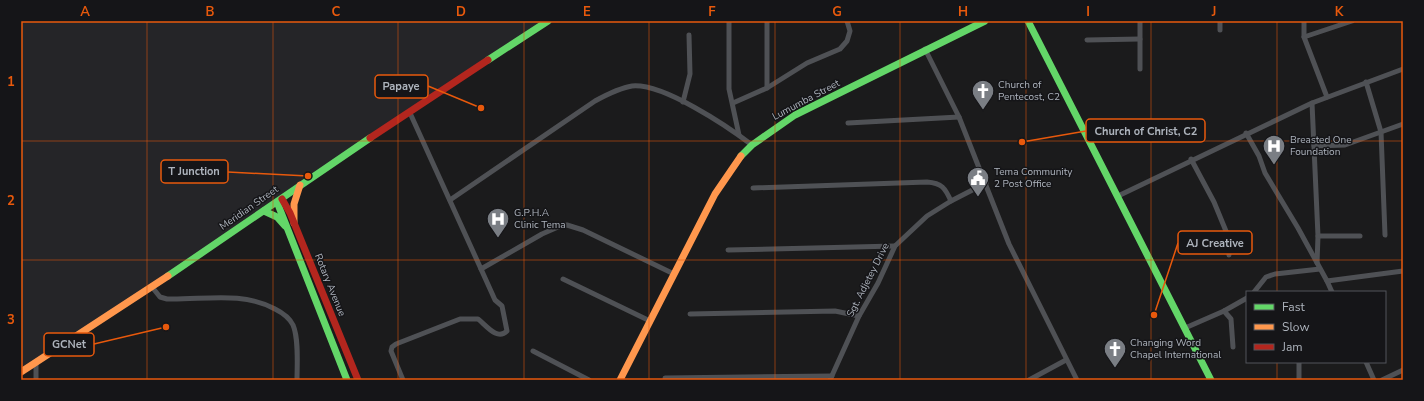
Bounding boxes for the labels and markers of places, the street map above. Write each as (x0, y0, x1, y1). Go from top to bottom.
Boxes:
callout: Papaye (375, 75, 428, 98)
church icon: Church of Pentecost, C2 (970, 78, 996, 111)
place label: Church of Pentecost, C2 (998, 78, 1060, 104)
callout: Church of Christ, C2 (1086, 119, 1205, 142)
hospital icon: Breasted One Foundation (1261, 133, 1287, 166)
place label: Breasted One Foundation (1290, 133, 1352, 159)
callout: T Junction (161, 160, 228, 183)
public building icon: Tema Community 2 Post Office (965, 165, 991, 198)
place label: Tema Community 2 Post Office (994, 165, 1073, 191)
hospital icon: G.P.H.A Clinic Tema (485, 206, 511, 239)
place label: G.P.H.A Clinic Tema (514, 206, 566, 232)
callout: AJ Creative (1178, 231, 1252, 254)
callout: GCNet (44, 333, 94, 356)
church icon: Changing Word Chapel International (1102, 336, 1128, 369)
place label: Changing Word Chapel International (1130, 336, 1221, 362)

